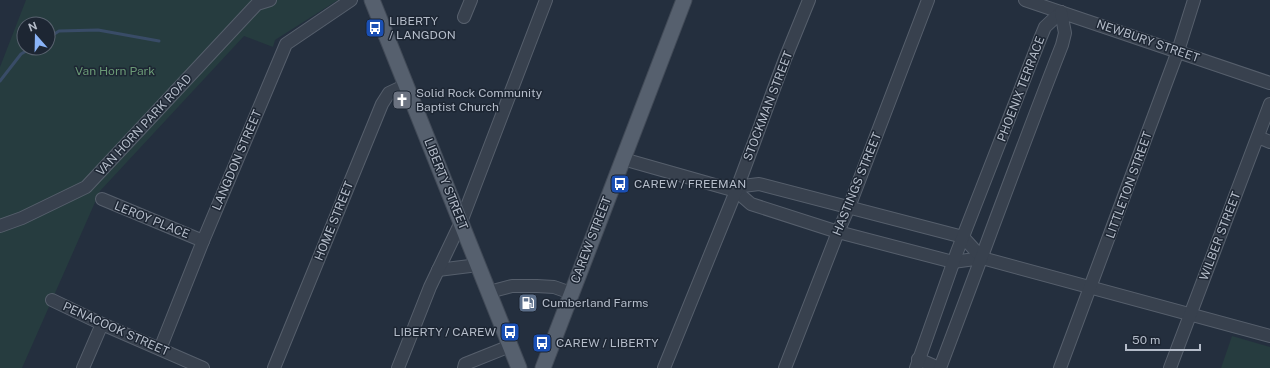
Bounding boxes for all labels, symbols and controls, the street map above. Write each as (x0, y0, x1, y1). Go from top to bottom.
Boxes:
place label: LIBERTY / LANGDON (389, 14, 456, 42)
north arrow (16, 16, 56, 56)
bus stop icon: LIBERTY / LANGDON (364, 17, 386, 39)
street label: NEWBURY STREET (1095, 17, 1201, 65)
text: N (26, 19, 39, 34)
street label: PHOENIX TERRACE (994, 34, 1048, 144)
street label: STOCKMAN STREET (741, 49, 795, 163)
park label: Van Horn Park (75, 64, 155, 78)
street label: VAN HORN PARK ROAD (93, 72, 195, 178)
place label: Solid Rock Community Baptist Church (416, 86, 543, 114)
church icon: Solid Rock Community Baptist Church (391, 89, 413, 111)
street label: LANGDON STREET (209, 108, 265, 212)
street label: HASTINGS STREET (830, 130, 884, 238)
street label: LITTLETON STREET (1103, 130, 1155, 240)
street label: LIBERTY STREET (421, 136, 471, 232)
bus stop icon: CAREW / FREEMAN (609, 173, 631, 195)
place label: CAREW / FREEMAN (634, 177, 746, 191)
street label: HOME STREET (312, 179, 356, 263)
street label: WILBER STREET (1197, 190, 1243, 282)
street label: CAREW STREET (568, 195, 614, 285)
street label: LEROY PLACE (112, 199, 192, 241)
fuel station icon: Cumberland Farms (517, 292, 539, 314)
place label: Cumberland Farms (542, 296, 648, 310)
street label: PENACOOK STREET (61, 299, 171, 359)
bus stop icon: LIBERTY / CAREW (499, 321, 521, 343)
place label: LIBERTY / CAREW (394, 325, 497, 339)
scale bar (1126, 326, 1200, 352)
bus stop icon: CAREW / LIBERTY (531, 332, 553, 354)
text: 50 m (1132, 333, 1160, 347)
place label: CAREW / LIBERTY (556, 336, 659, 350)

